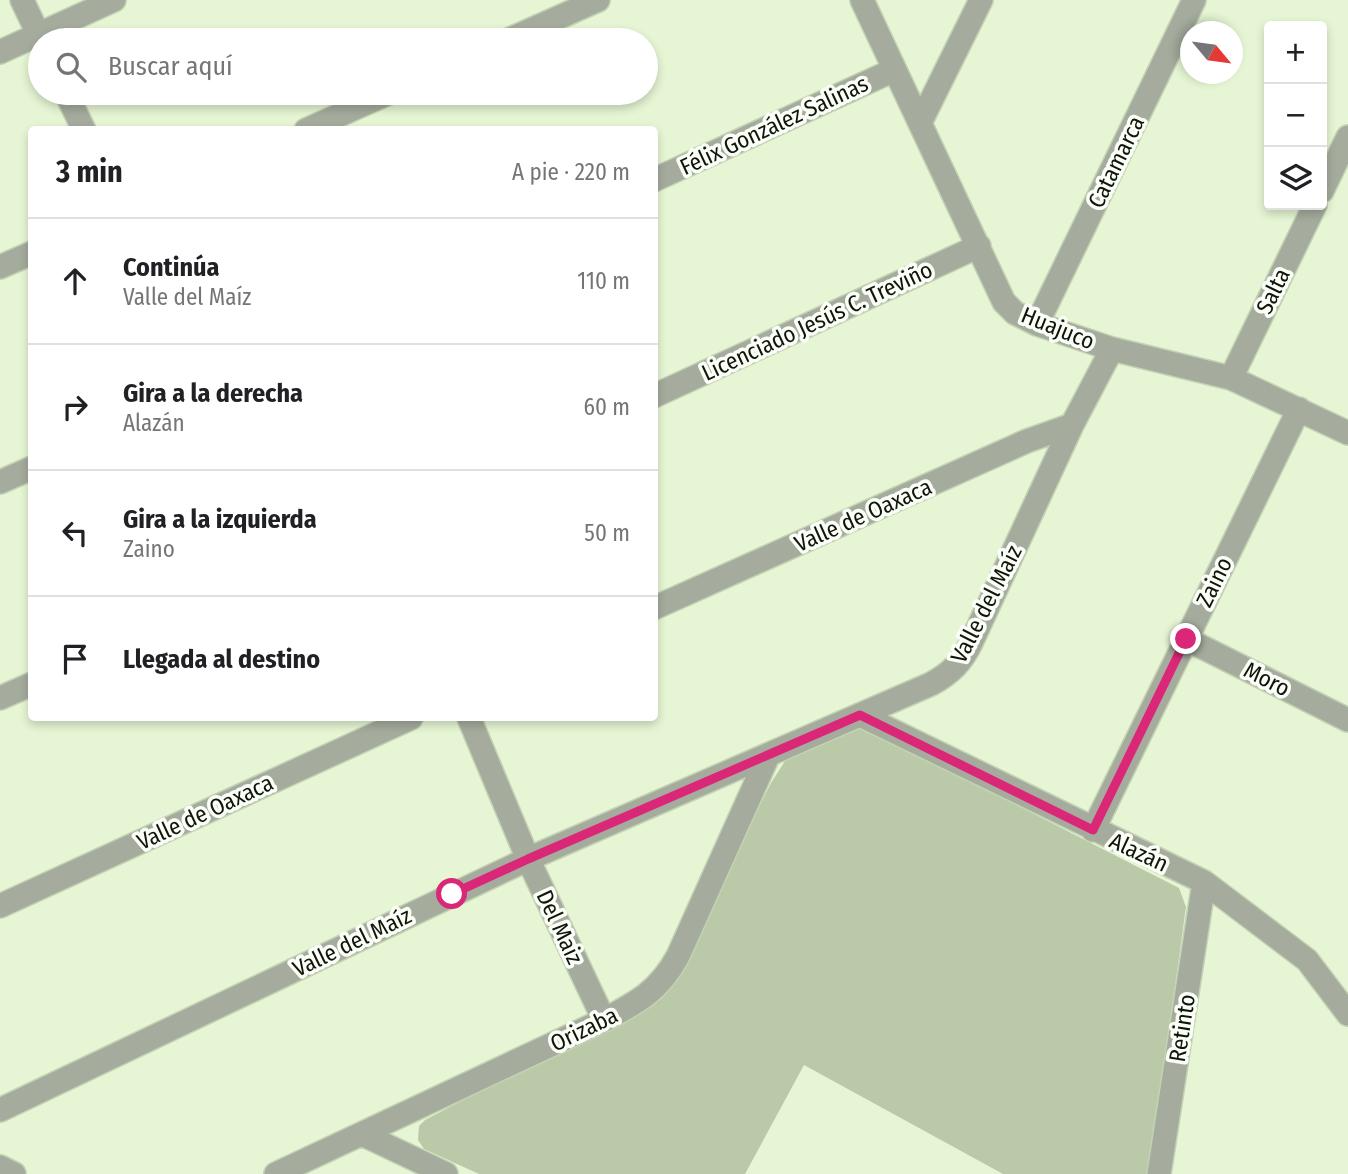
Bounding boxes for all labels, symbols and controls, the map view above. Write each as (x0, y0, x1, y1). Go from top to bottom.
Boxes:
north arrow (1180, 21, 1243, 84)
map controls (1264, 21, 1327, 210)
button: + (1264, 21, 1327, 84)
search box (28, 28, 658, 105)
icon: search (52, 48, 90, 86)
text: Buscar aquí (108, 51, 233, 82)
street label: Félix González Salinas (676, 69, 873, 181)
button: − (1264, 84, 1327, 147)
street label: Catamarca (1082, 112, 1150, 212)
button: layers (1264, 147, 1327, 210)
text: 3 min (56, 154, 123, 190)
text: A pie · 220 m (512, 158, 630, 186)
text: Continúa (123, 252, 220, 283)
street label: Licenciado Jesús C. Treviño (697, 255, 937, 387)
icon: ahead (56, 262, 94, 300)
street label: Salta (1250, 264, 1296, 318)
text: 110 m (577, 267, 630, 295)
text: Valle del Maíz (123, 283, 251, 311)
street label: Huajuco (1017, 301, 1099, 355)
text: Gira a la derecha (123, 378, 303, 409)
icon: right (56, 388, 94, 426)
text: 60 m (584, 393, 630, 421)
text: Alazán (123, 409, 185, 437)
street label: Valle de Oaxaca (790, 472, 936, 558)
text: Gira a la izquierda (123, 504, 317, 535)
icon: left (56, 514, 94, 552)
text: 50 m (584, 519, 630, 547)
text: Zaino (123, 535, 175, 563)
street label: Valle del Maíz (944, 540, 1028, 668)
street label: Zaino (1190, 553, 1238, 611)
route end (1170, 623, 1201, 654)
icon: arrive (56, 640, 94, 678)
text: Llegada al destino (123, 644, 320, 675)
street label: Moro (1239, 656, 1295, 702)
street label: Valle de Oaxaca (132, 768, 278, 856)
street label: Alazán (1105, 826, 1173, 878)
route start (436, 878, 467, 909)
street label: Del Maiz (531, 885, 589, 969)
street label: Valle del Maíz (288, 901, 416, 983)
street label: Retinto (1163, 992, 1201, 1064)
street label: Orizaba (546, 1001, 622, 1057)

